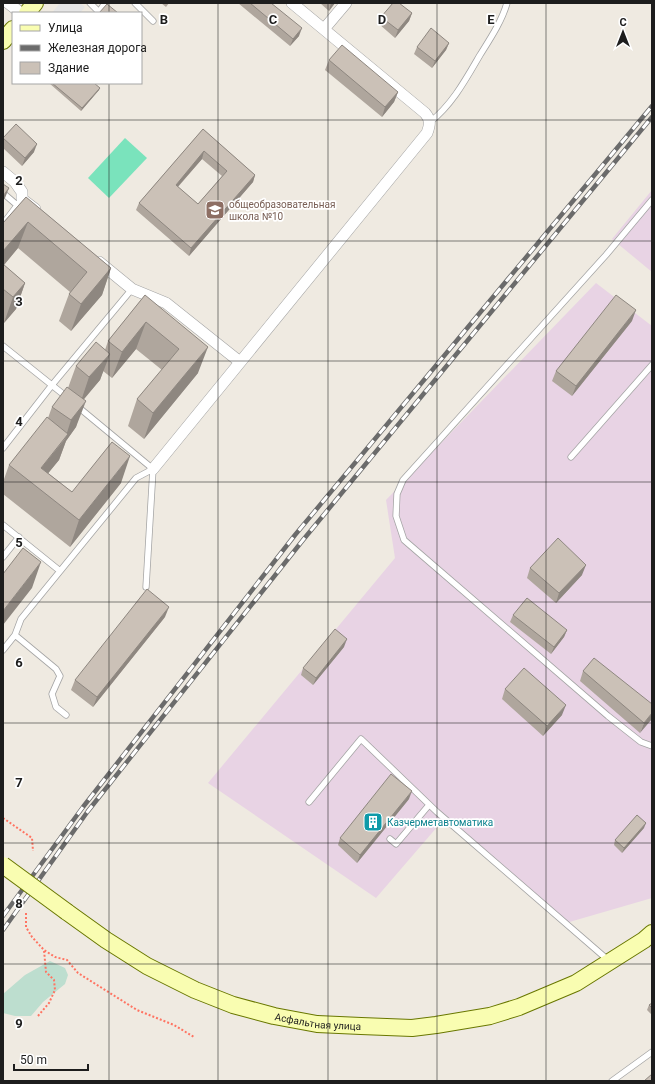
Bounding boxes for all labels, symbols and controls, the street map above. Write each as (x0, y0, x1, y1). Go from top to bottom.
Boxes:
legend (12, 12, 142, 84)
text: B (160, 12, 168, 27)
text: C (269, 12, 278, 27)
text: D (378, 12, 386, 27)
text: E (487, 12, 495, 27)
north arrow (603, 12, 643, 52)
text: С (619, 16, 627, 29)
text: Улица (48, 21, 83, 35)
text: Железная дорога (48, 41, 147, 55)
text: Здание (48, 61, 89, 75)
text: 2 (15, 173, 23, 188)
school or university icon: общеобразовательная школа №10 (204, 199, 226, 221)
place label: общеобразовательная школа №10 (229, 199, 335, 222)
text: 3 (15, 294, 23, 309)
text: 4 (15, 414, 23, 429)
text: 5 (15, 535, 23, 550)
text: 6 (15, 655, 23, 670)
text: 7 (15, 775, 23, 790)
building icon: Казчерметавтоматика (362, 811, 384, 833)
place label: Казчерметавтоматика (387, 817, 493, 828)
text: 8 (15, 896, 23, 911)
street label: Асфальтная улица (274, 1011, 361, 1032)
text: 9 (15, 1016, 23, 1031)
scale bar (14, 1046, 88, 1072)
text: 50 m (20, 1053, 47, 1067)

